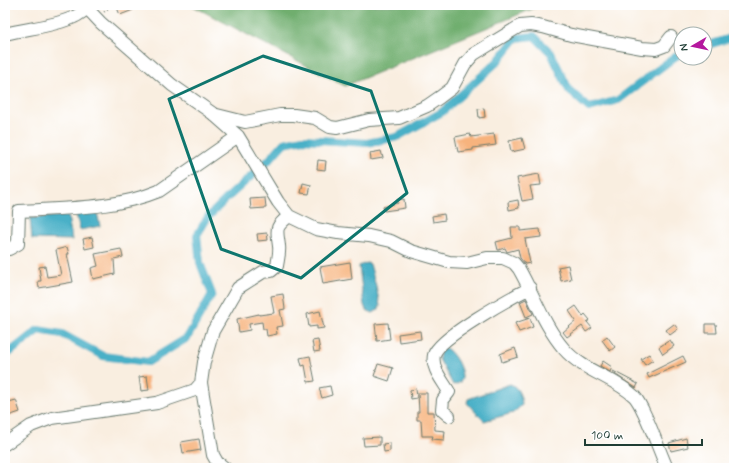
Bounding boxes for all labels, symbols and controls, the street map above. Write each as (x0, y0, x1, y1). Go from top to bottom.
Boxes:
north arrow (673, 26, 713, 66)
text: N (677, 43, 692, 52)
scale bar (585, 421, 702, 447)
text: 100 m (591, 428, 623, 444)

